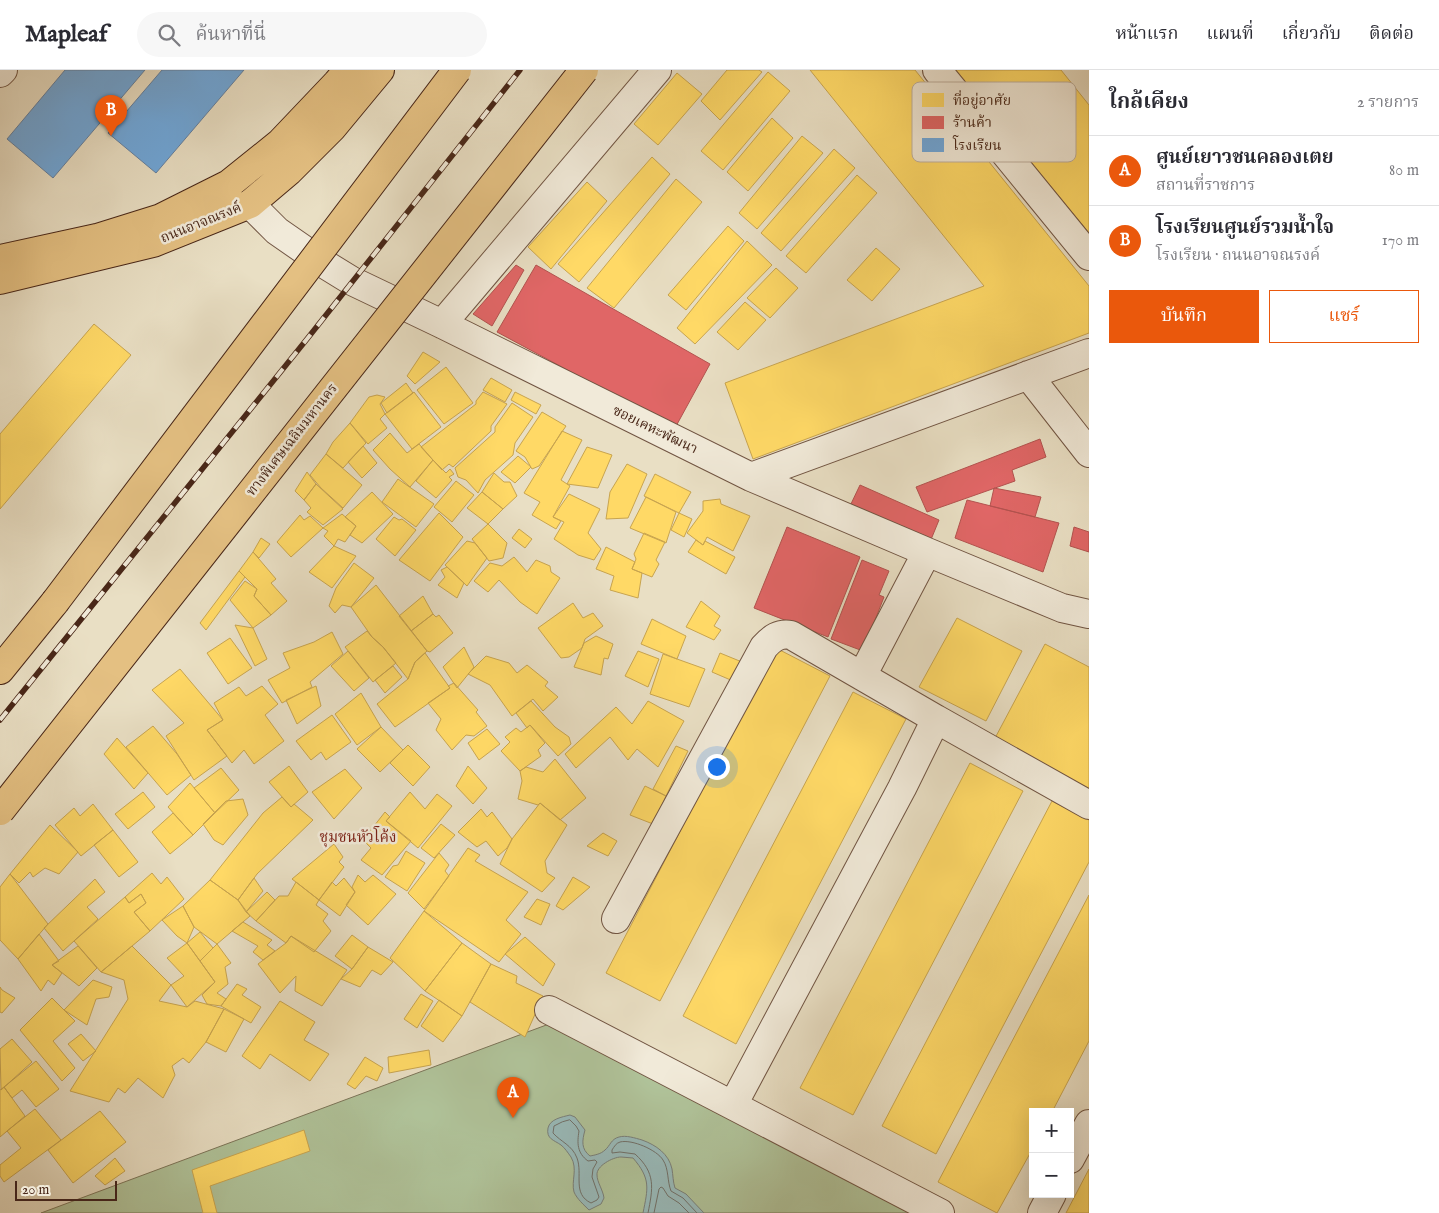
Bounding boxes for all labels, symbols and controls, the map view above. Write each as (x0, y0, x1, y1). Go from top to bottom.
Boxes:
search box (137, 12, 487, 57)
text: Mapleaf (25, 19, 107, 50)
icon: search (155, 21, 183, 49)
text: ค้นหาที่นี่ (195, 23, 266, 47)
text: หน้าแรก (1115, 23, 1178, 46)
text: แผนที่ (1206, 23, 1254, 46)
text: เกี่ยวกับ (1282, 23, 1341, 46)
text: ติดต่อ (1369, 23, 1414, 46)
legend (912, 82, 1076, 162)
text: ใกล้เคียง (1109, 89, 1189, 116)
text: ที่อยู่อาศัย (953, 90, 1011, 110)
text: 2 รายการ (1357, 93, 1419, 113)
pin: B (95, 95, 127, 136)
text: ร้านค้า (953, 114, 992, 132)
text: โรงเรียน (952, 135, 1002, 155)
text: ศูนย์เยาวชนคลองเตย (1156, 146, 1334, 170)
text: A (1120, 161, 1130, 181)
text: 80 m (1389, 161, 1419, 181)
text: สถานที่ราชการ (1156, 176, 1255, 196)
street label: ถนนอาจณรงค์ (157, 198, 244, 247)
text: โรงเรียนศูนย์รวมน้ำใจ (1156, 216, 1334, 240)
text: B (1120, 231, 1130, 251)
text: 170 m (1382, 231, 1419, 251)
text: โรงเรียน · ถนนอาจณรงค์ (1156, 246, 1320, 266)
button: บันทึก (1109, 290, 1259, 343)
button: แชร์ (1269, 290, 1419, 343)
street label: ทางพิเศษเฉลิมมหานคร (242, 380, 342, 500)
street label: ซอยเคหะพัฒนา (609, 402, 701, 458)
your location (704, 754, 730, 780)
district label: ชุมชนหัวโค้ง (320, 826, 396, 848)
pin: A (497, 1077, 529, 1118)
map controls (1029, 1108, 1074, 1198)
button: + (1029, 1108, 1074, 1153)
button: − (1029, 1153, 1074, 1198)
scale bar (15, 1178, 118, 1201)
text: 20 m (22, 1181, 49, 1199)

